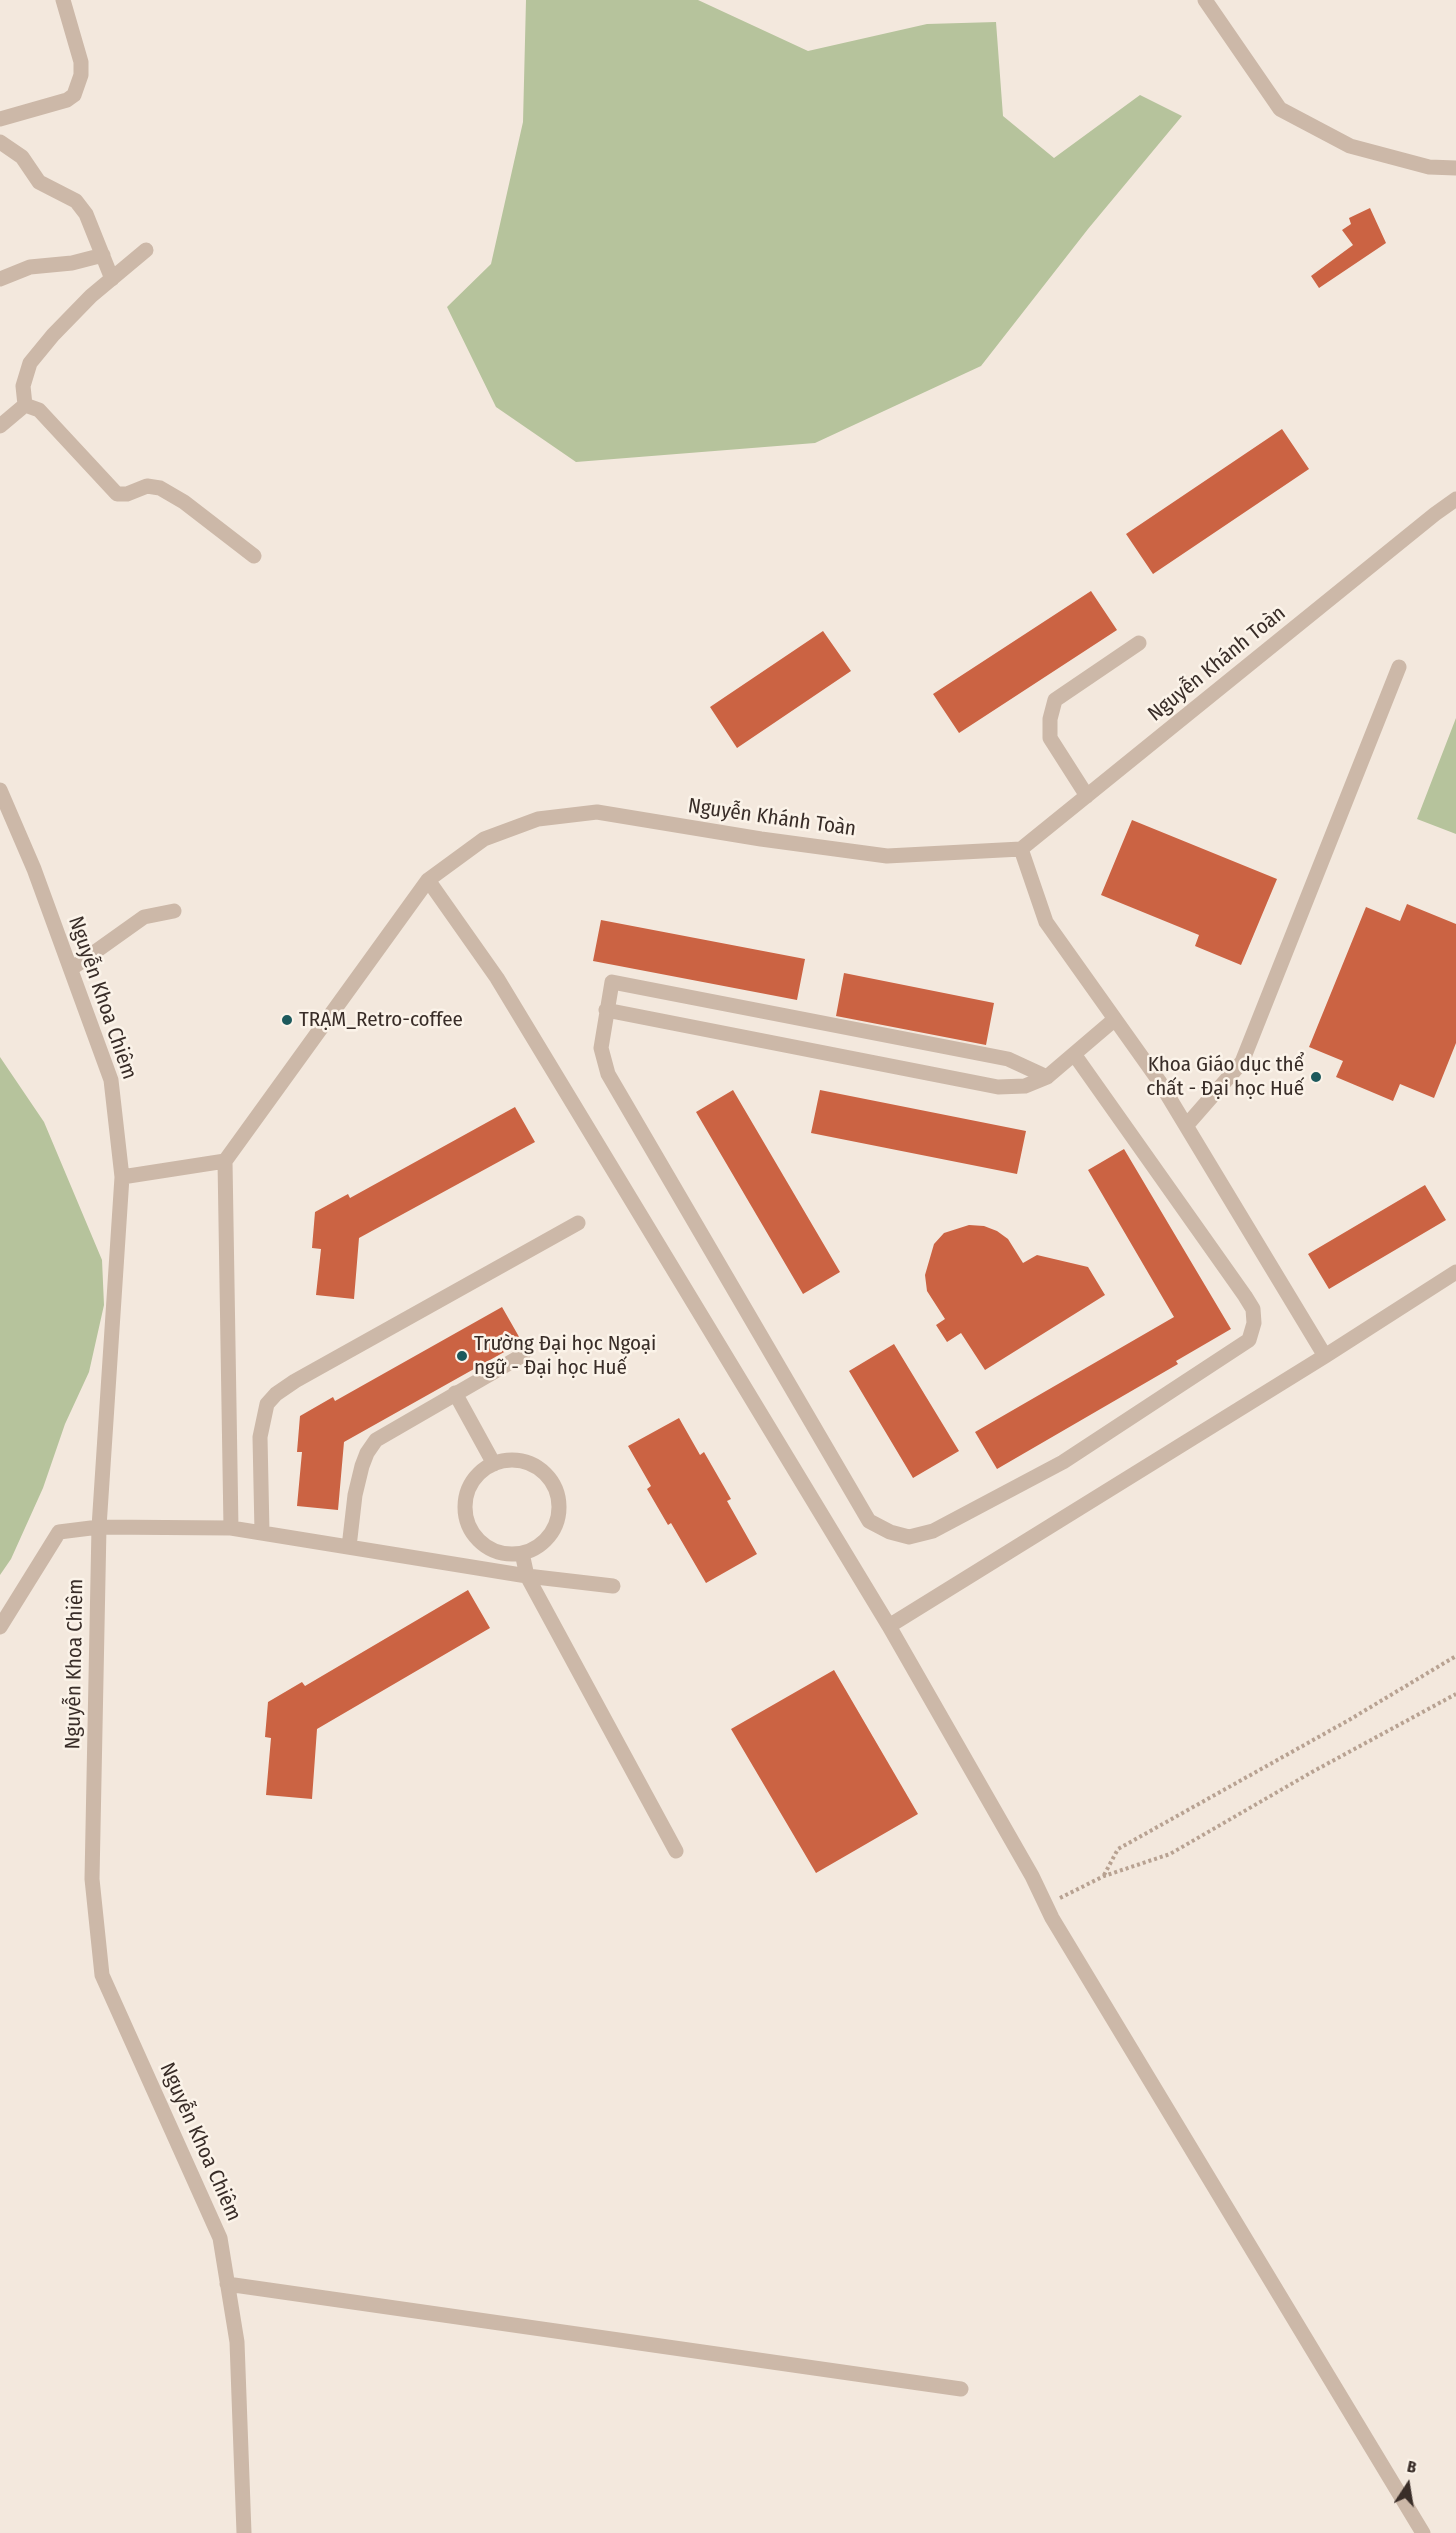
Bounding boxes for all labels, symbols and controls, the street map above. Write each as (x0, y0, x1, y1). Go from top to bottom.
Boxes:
street label: Nguyễn Khánh Toàn (1143, 601, 1291, 727)
street label: Nguyễn Khánh Toàn (686, 794, 858, 842)
street label: Nguyễn Khoa Chiêm (62, 913, 142, 1083)
place label: TRẠM_Retro-coffee (299, 1007, 463, 1033)
marker: TRẠM_Retro-coffee (280, 1013, 294, 1027)
place label: Khoa Giáo dục thể chất - Đại học Huế (1146, 1052, 1304, 1102)
marker: Khoa Giáo dục thể chất - Đại học Huế (1309, 1070, 1323, 1084)
place label: Trường Đại học Ngoại ngữ - Đại học Huế (474, 1331, 656, 1381)
marker: Trường Đại học Ngoại ngữ - Đại học Huế (455, 1349, 469, 1363)
street label: Nguyễn Khoa Chiêm (61, 1578, 89, 1750)
street label: Nguyễn Khoa Chiêm (154, 2059, 246, 2225)
north arrow (1378, 2455, 1438, 2515)
text: B (1405, 2457, 1418, 2477)

